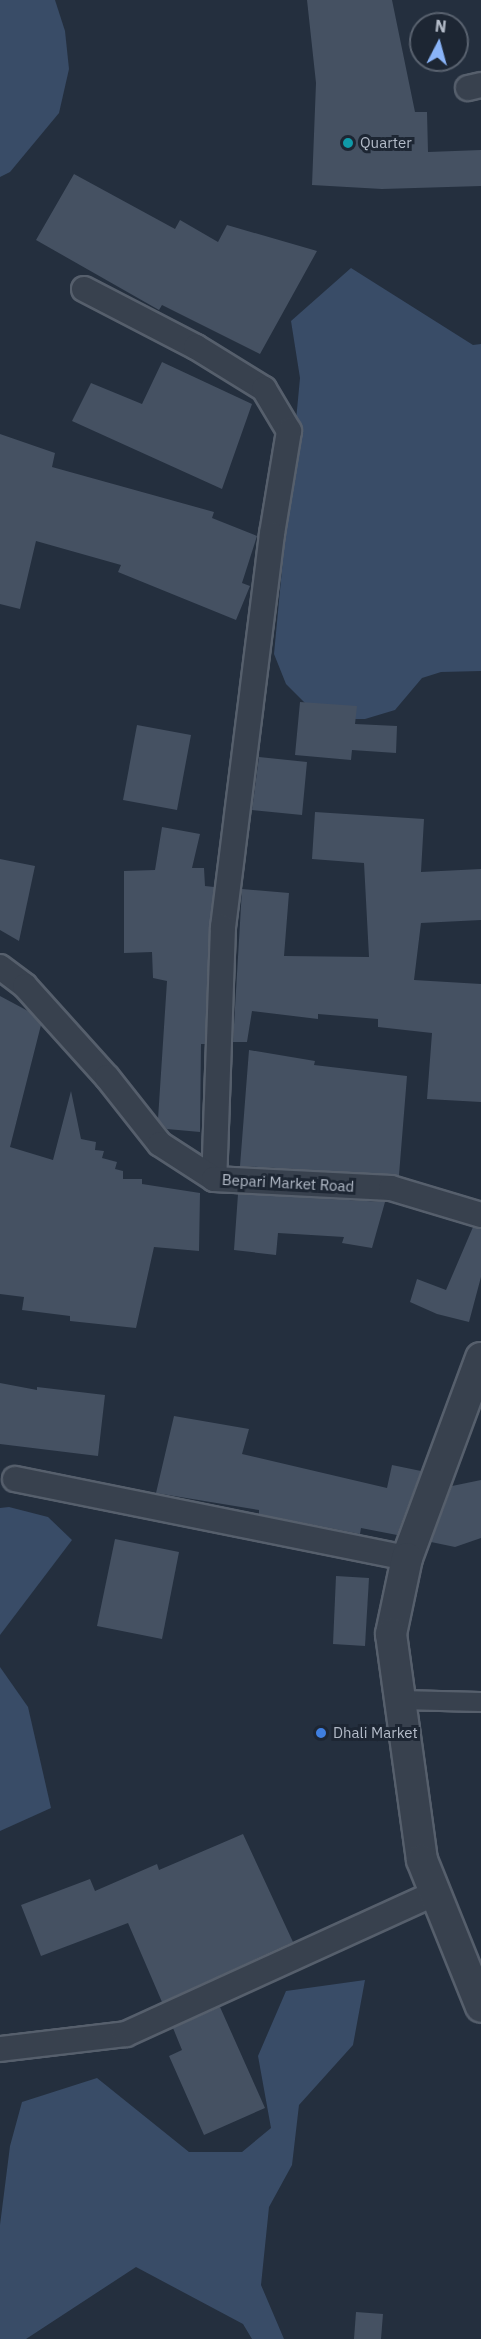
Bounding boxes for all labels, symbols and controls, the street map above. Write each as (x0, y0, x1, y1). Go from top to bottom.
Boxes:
north arrow (409, 12, 469, 72)
text: N (434, 16, 447, 37)
place label: Quarter (360, 134, 412, 152)
marker: Quarter (341, 136, 355, 150)
street label: Bepari Market Road (221, 1171, 355, 1195)
place label: Dhali Market (333, 1724, 418, 1742)
marker: Dhali Market (314, 1726, 328, 1740)

